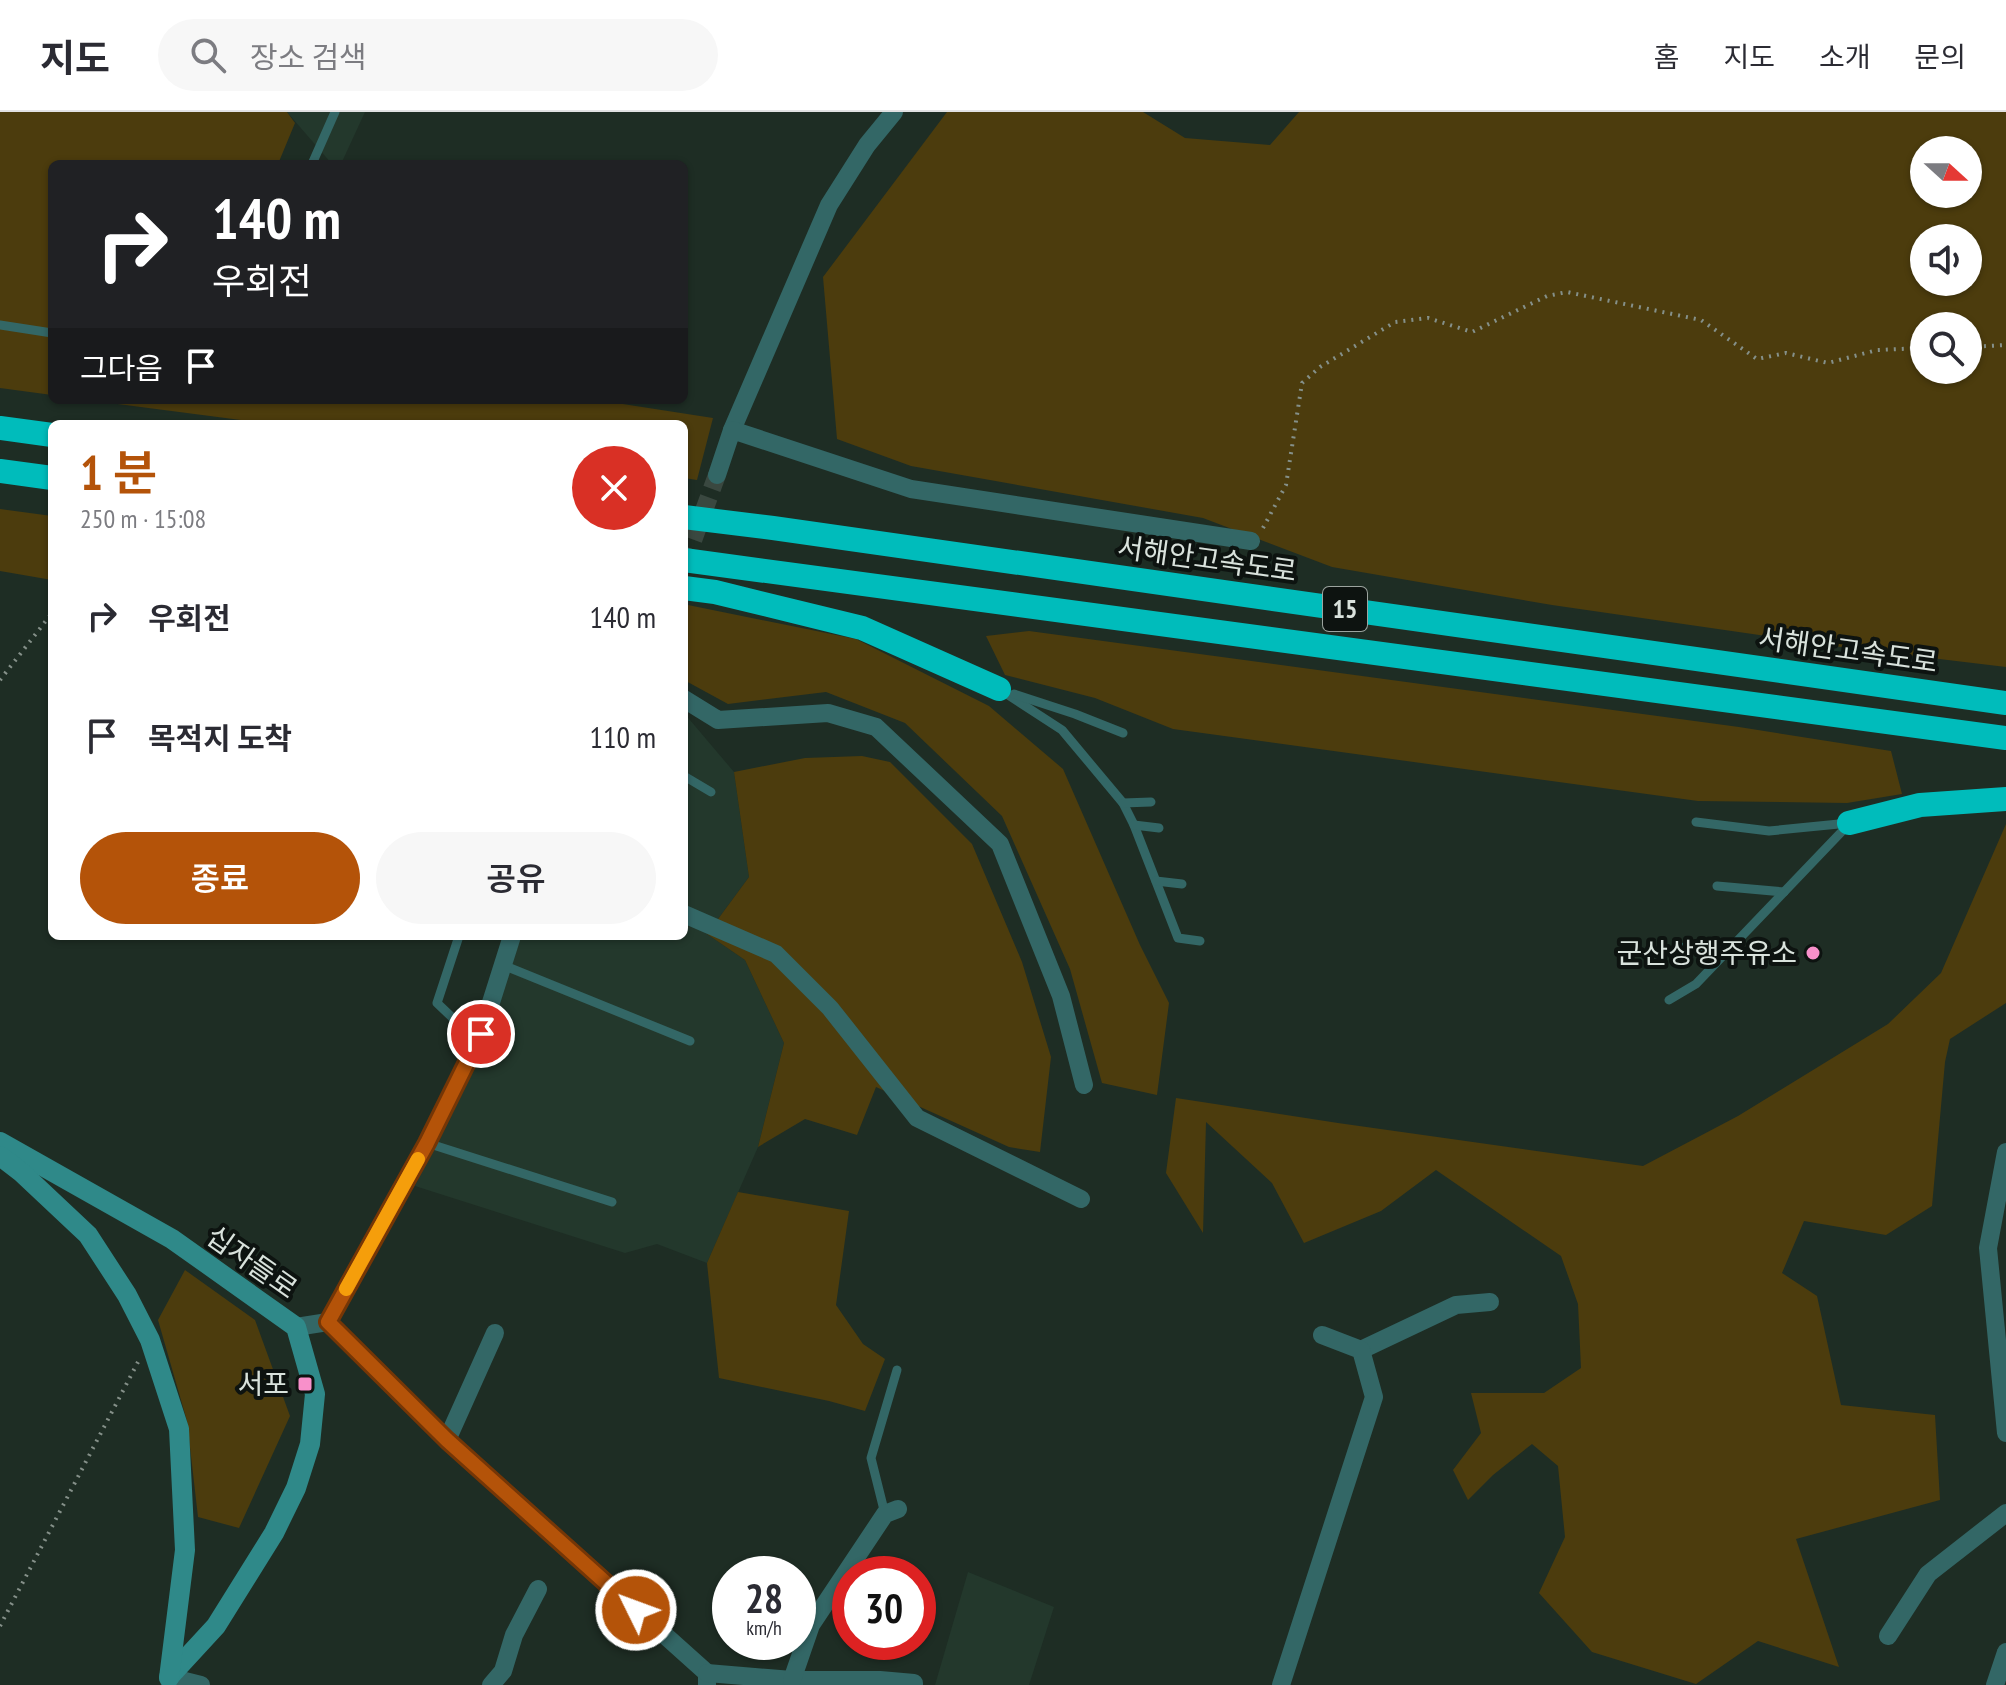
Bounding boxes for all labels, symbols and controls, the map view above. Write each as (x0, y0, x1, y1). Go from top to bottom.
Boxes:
search box (158, 19, 718, 91)
text: 지도 (40, 33, 110, 82)
icon: search (186, 33, 230, 77)
text: 장소 검색 (250, 37, 367, 76)
text: 홈 (1654, 38, 1679, 75)
text: 지도 (1723, 38, 1775, 75)
text: 소개 (1819, 38, 1870, 75)
text: 문의 (1914, 38, 1966, 75)
north arrow (1910, 136, 1982, 208)
map controls (1910, 136, 1982, 384)
text: 140 m (212, 182, 341, 254)
icon: right (80, 192, 184, 296)
button: sound (1910, 224, 1982, 296)
text: 우회전 (212, 257, 311, 304)
button: search (1910, 312, 1982, 384)
icon: arrive (179, 344, 223, 388)
text: 그다음 (80, 348, 163, 387)
text: 1 분 (80, 441, 157, 503)
button: close (572, 446, 656, 530)
text: 250 m · 15:08 (80, 502, 206, 535)
street label: 서해안고속도로 (1115, 528, 1299, 589)
road number: 15 (1323, 587, 1367, 631)
icon: right (80, 594, 124, 638)
text: 140 m (590, 597, 656, 636)
text: 우회전 (148, 598, 231, 637)
street label: 서해안고속도로 (1756, 619, 1940, 680)
icon: arrive (80, 714, 124, 758)
text: 110 m (590, 717, 656, 756)
text: 목적지 도착 (148, 718, 292, 757)
button: 종료 (80, 832, 360, 924)
button: 공유 (376, 832, 656, 924)
place label: 군산상행주유소 (1617, 934, 1797, 971)
marker: 군산상행주유소 (1804, 944, 1822, 962)
pin (447, 1000, 515, 1068)
icon: arrive (459, 1012, 503, 1056)
street label: 십자들로 (199, 1217, 305, 1306)
place label: 서포 (237, 1365, 289, 1402)
marker: 서포 (296, 1375, 314, 1393)
speed limit sign: 30 (832, 1556, 936, 1660)
position arrow (594, 1568, 678, 1652)
text: 28 (745, 1572, 783, 1624)
text: km/h (746, 1615, 782, 1641)

